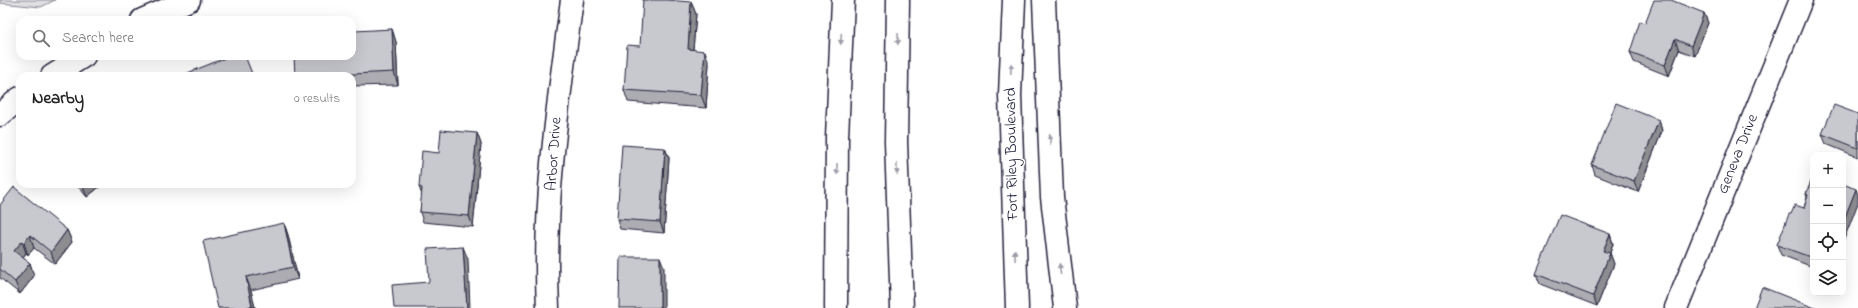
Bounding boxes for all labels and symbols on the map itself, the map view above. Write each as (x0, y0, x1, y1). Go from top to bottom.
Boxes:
one-way arrow (838, 33, 845, 45)
one-way arrow (894, 33, 901, 45)
one-way arrow (1008, 63, 1015, 75)
street label: Fort Riley Boulevard (999, 87, 1025, 222)
street label: Geneva Drive (1711, 110, 1765, 198)
street label: Arbor Drive (539, 115, 569, 192)
one-way arrow (1046, 134, 1053, 146)
one-way arrow (834, 163, 840, 176)
one-way arrow (894, 163, 900, 176)
one-way arrow (1012, 248, 1018, 261)
one-way arrow (1057, 263, 1063, 275)

